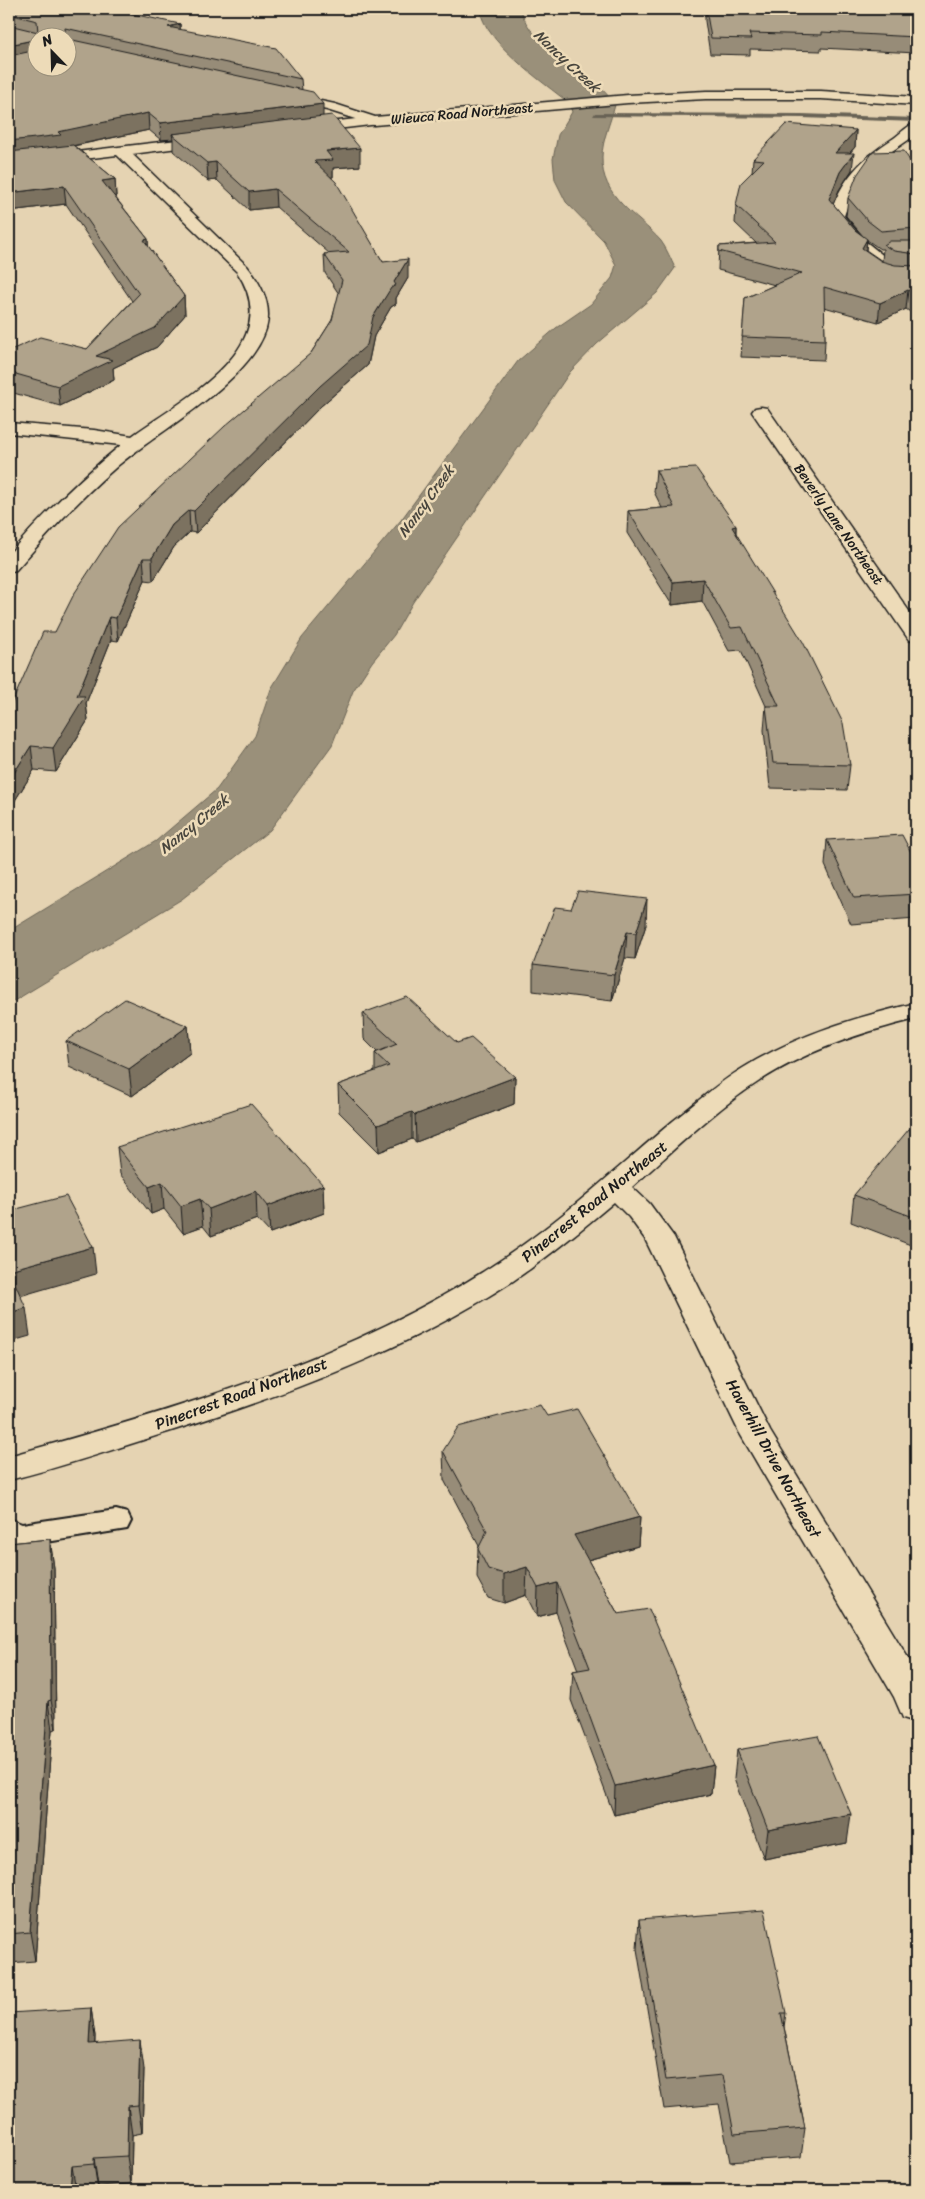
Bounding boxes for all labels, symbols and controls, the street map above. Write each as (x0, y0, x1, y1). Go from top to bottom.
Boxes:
water label: Nancy Creek (527, 23, 608, 101)
text: N (37, 27, 57, 54)
north arrow (28, 28, 78, 78)
street label: Wieuca Road Northeast (390, 95, 534, 132)
water label: Nancy Creek (391, 458, 462, 543)
street label: Beverly Lane Northeast (787, 458, 890, 590)
water label: Nancy Creek (153, 786, 236, 861)
street label: Pinecrest Road Northeast (514, 1133, 674, 1270)
street label: Pinecrest Road Northeast (151, 1349, 332, 1438)
street label: Haverhill Drive Northeast (718, 1373, 830, 1544)

